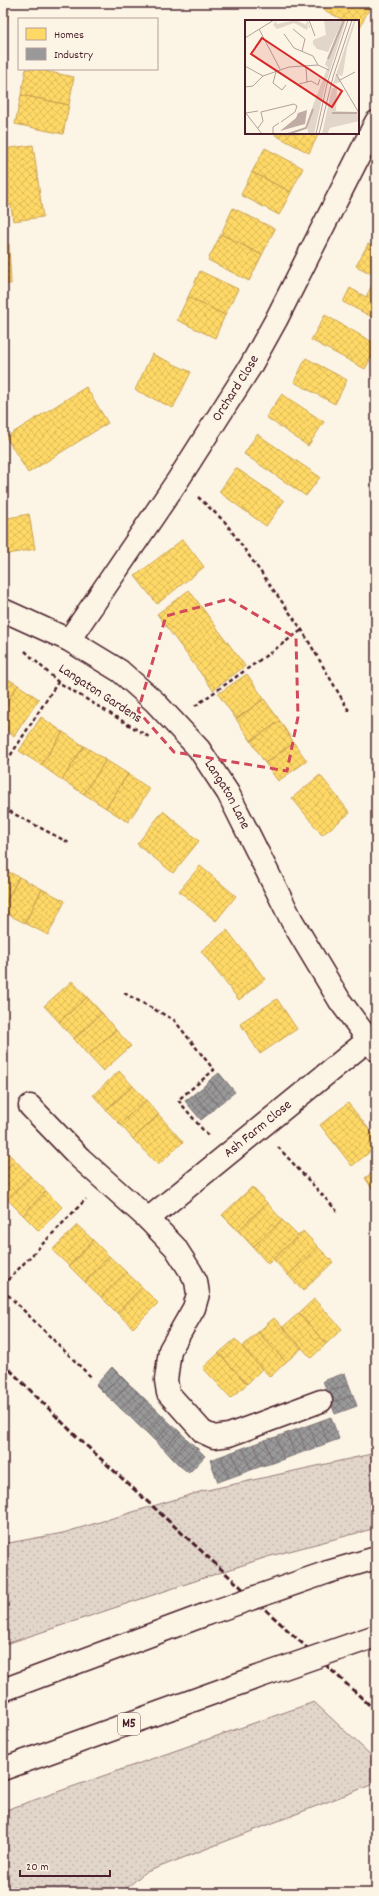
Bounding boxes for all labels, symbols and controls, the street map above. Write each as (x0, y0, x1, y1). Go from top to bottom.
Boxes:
legend (18, 18, 158, 70)
inset map (245, 20, 359, 134)
text: Homes (54, 27, 84, 44)
text: Industry (54, 47, 94, 64)
street label: Orchard Close (208, 352, 265, 426)
street label: Langaton Gardens (54, 659, 146, 729)
street label: Langaton Lane (199, 756, 255, 833)
street label: Ash Farm Close (220, 1096, 297, 1163)
road number: M5 (118, 1713, 140, 1735)
scale bar (20, 1852, 110, 1878)
text: 20 m (26, 1859, 49, 1876)

